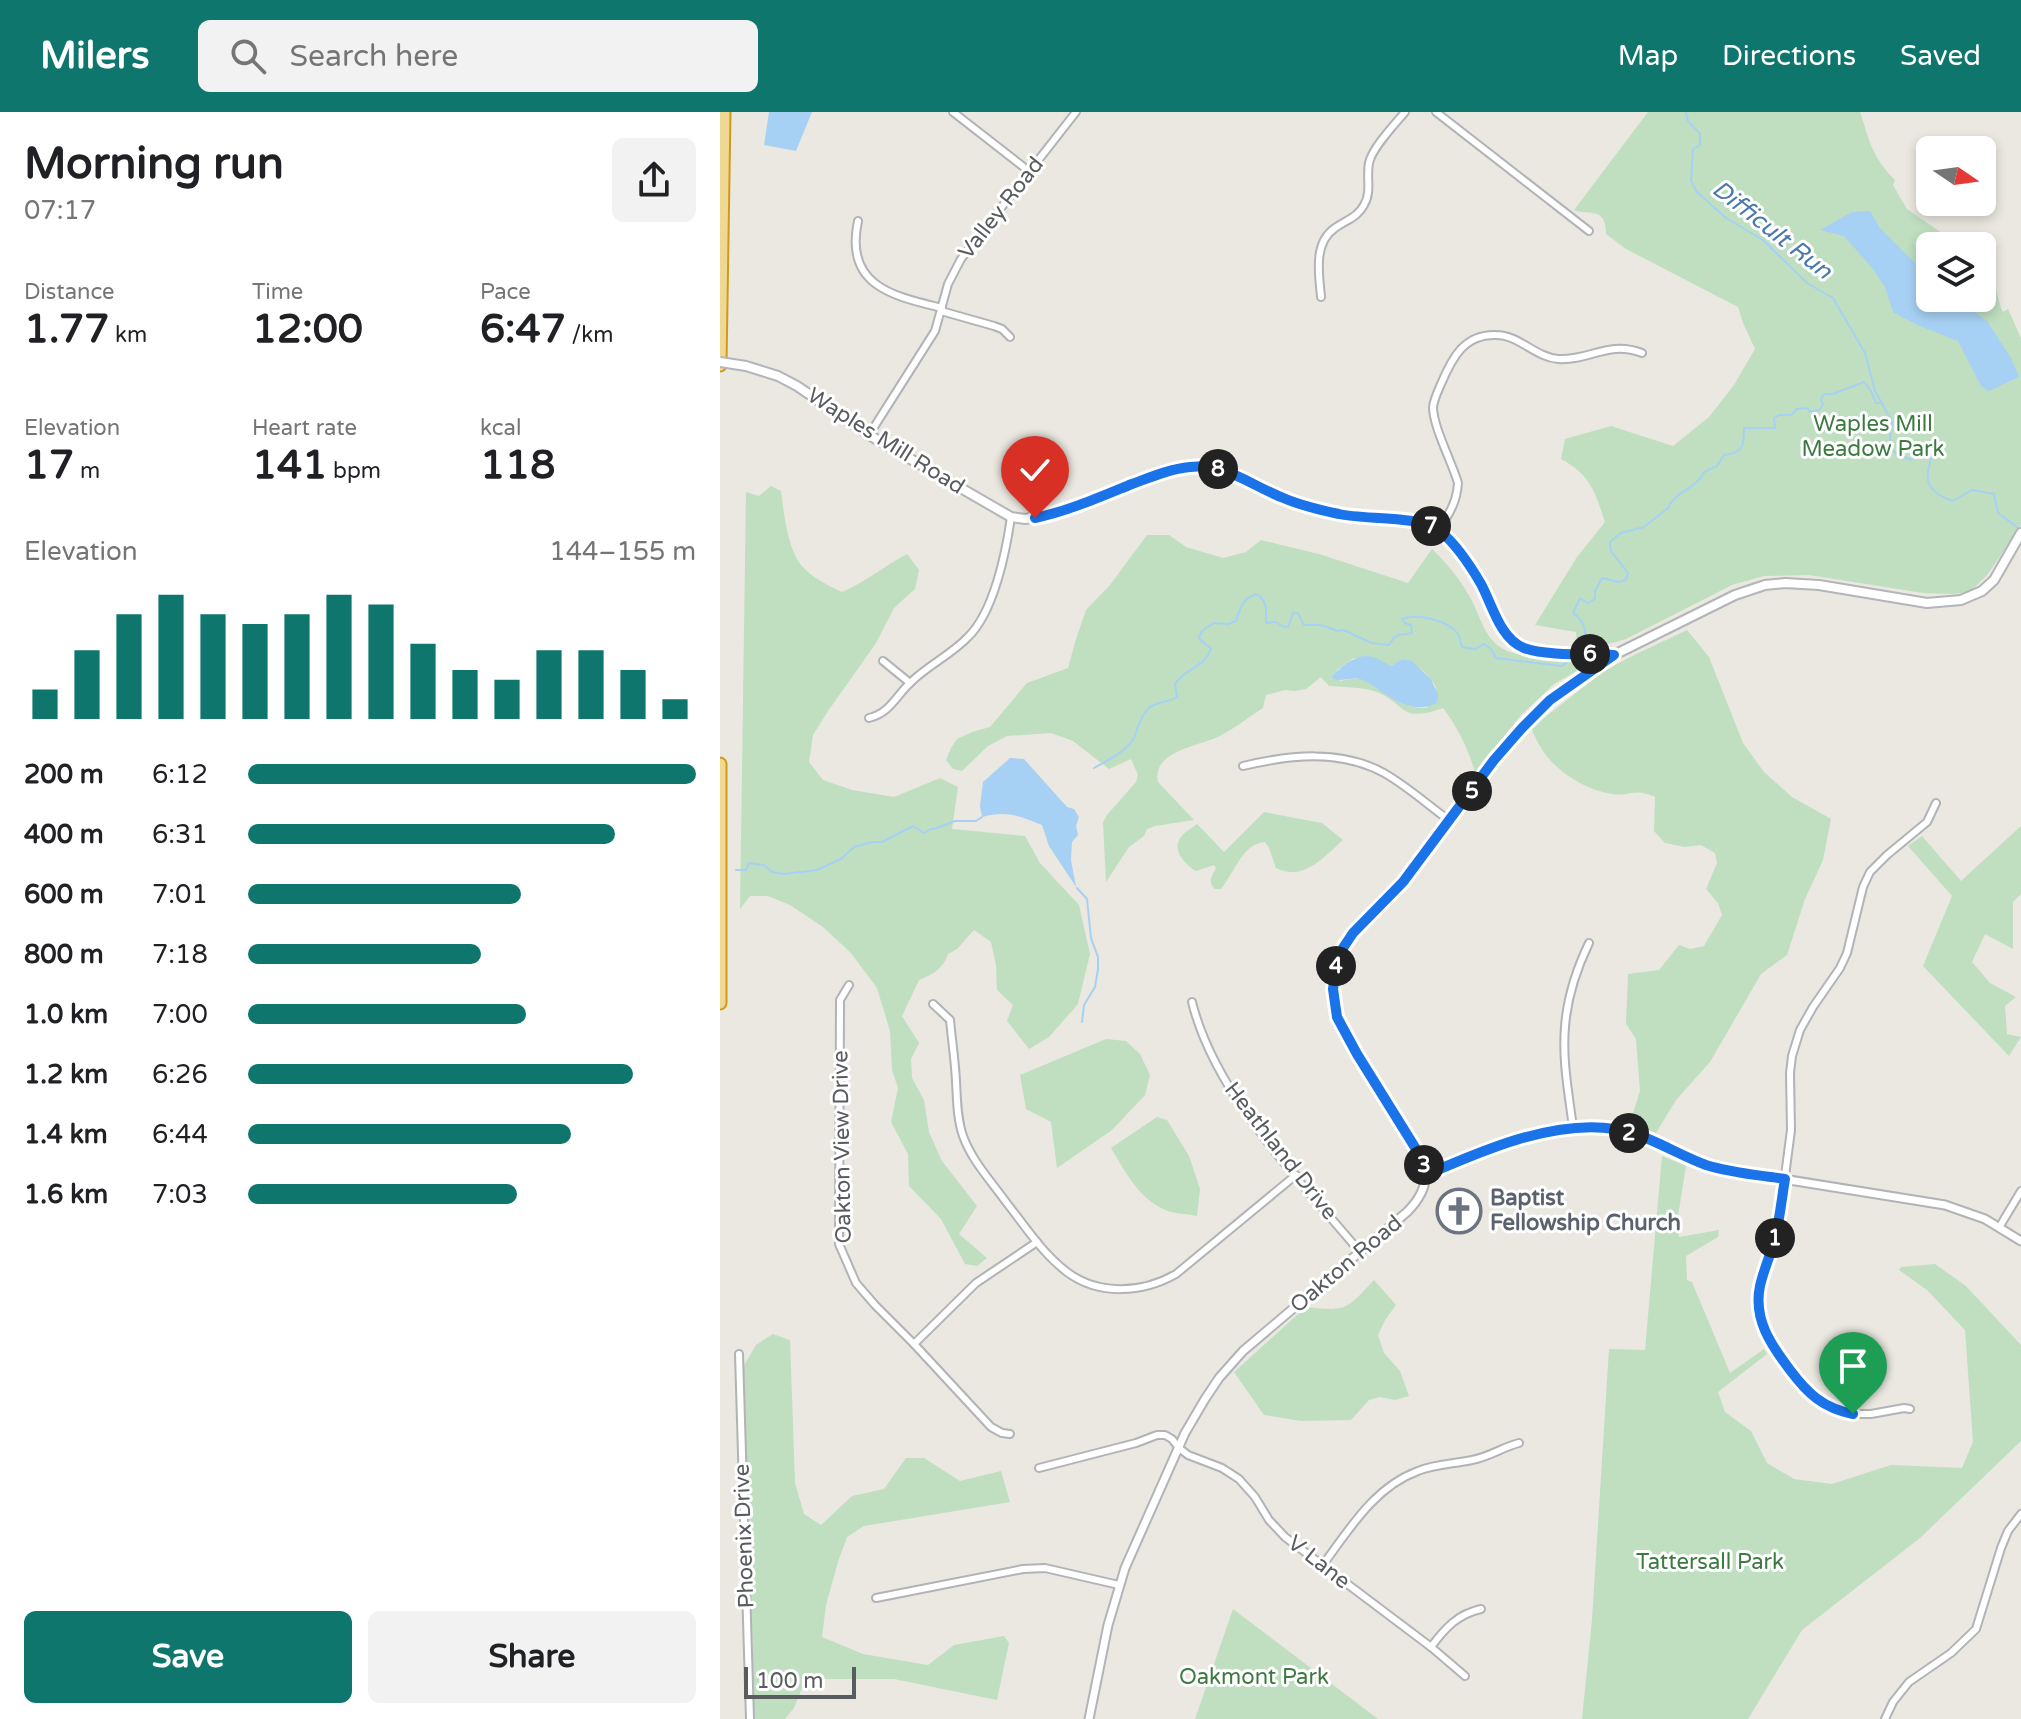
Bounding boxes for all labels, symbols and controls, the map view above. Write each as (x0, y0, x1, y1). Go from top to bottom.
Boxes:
search box (198, 20, 758, 92)
text: Milers (40, 33, 150, 79)
icon: search (226, 34, 270, 78)
text: Search here (290, 38, 458, 75)
text: Map (1618, 39, 1678, 73)
text: Directions (1722, 39, 1856, 73)
text: Saved (1900, 39, 1981, 73)
north arrow (1916, 136, 1996, 216)
map controls (1916, 136, 1996, 312)
text: Morning run (24, 138, 284, 191)
button: share (612, 138, 696, 222)
street label: Valley Road (953, 152, 1049, 264)
water label: Difficult Run (1706, 174, 1839, 286)
text: 07:17 (24, 195, 96, 226)
button: layers (1916, 232, 1996, 312)
text: Distance (24, 279, 115, 305)
text: Time (252, 279, 303, 305)
text: Pace (480, 279, 531, 305)
text: 1.77 (24, 305, 109, 353)
text: 12:00 (252, 305, 363, 353)
text: 6:47 (480, 305, 566, 353)
text: km (109, 322, 147, 348)
text: /km (566, 322, 613, 348)
street label: Waples Mill Road (803, 382, 969, 500)
park label: Waples Mill Meadow Park (1801, 411, 1945, 462)
text: Elevation (24, 415, 120, 441)
text: Heart rate (252, 415, 357, 441)
text: kcal (480, 415, 521, 441)
pin (1001, 436, 1069, 518)
text: 17 (24, 441, 74, 489)
text: 141 (252, 441, 327, 489)
text: 118 (480, 441, 555, 489)
icon: check (1013, 448, 1057, 492)
pin: 8 (1198, 449, 1238, 489)
text: 8 (1211, 456, 1225, 482)
text: m (74, 458, 100, 484)
text: bpm (327, 458, 381, 484)
pin: 7 (1411, 506, 1451, 546)
text: 7 (1424, 513, 1438, 539)
text: Elevation (24, 536, 138, 567)
text: 144–155 m (549, 536, 696, 567)
pin: 6 (1570, 634, 1610, 674)
text: 6 (1583, 641, 1597, 667)
text: 200 m (24, 759, 104, 790)
text: 6:12 (152, 759, 208, 790)
pin: 5 (1452, 771, 1492, 811)
text: 5 (1465, 778, 1479, 804)
text: 400 m (24, 819, 104, 850)
text: 6:31 (152, 819, 208, 850)
text: 600 m (24, 879, 104, 910)
text: 7:01 (152, 879, 208, 910)
text: 800 m (24, 939, 104, 970)
text: 7:18 (152, 939, 208, 970)
pin: 4 (1316, 946, 1356, 986)
text: 4 (1329, 953, 1343, 979)
text: 1.0 km (24, 999, 108, 1030)
text: 7:00 (152, 999, 208, 1030)
street label: Oakton View Drive (827, 1050, 857, 1244)
text: 1.2 km (24, 1059, 108, 1090)
text: 6:26 (152, 1059, 208, 1090)
street label: Heathland Drive (1219, 1077, 1343, 1225)
pin: 2 (1609, 1113, 1649, 1153)
text: 1.4 km (24, 1119, 108, 1150)
text: 6:44 (152, 1119, 208, 1150)
text: 2 (1622, 1120, 1636, 1146)
pin: 3 (1404, 1145, 1444, 1185)
text: 3 (1417, 1152, 1431, 1178)
text: 1.6 km (24, 1179, 108, 1210)
text: 7:03 (152, 1179, 208, 1210)
place label: Baptist Fellowship Church (1490, 1185, 1681, 1236)
church icon: Baptist Fellowship Church (1435, 1187, 1483, 1235)
street label: Oakton Road (1285, 1210, 1407, 1318)
pin: 1 (1755, 1218, 1795, 1258)
text: 1 (1768, 1225, 1782, 1251)
pin (1819, 1332, 1887, 1414)
icon: arrive (1831, 1344, 1875, 1388)
street label: Phoenix Drive (728, 1463, 760, 1609)
street label: V Lane (1283, 1530, 1355, 1594)
park label: Tattersall Park (1636, 1549, 1784, 1575)
button: Save (24, 1611, 352, 1703)
button: Share (368, 1611, 696, 1703)
scale bar (744, 1663, 856, 1699)
park label: Oakmont Park (1179, 1664, 1329, 1690)
text: 100 m (756, 1668, 823, 1694)

